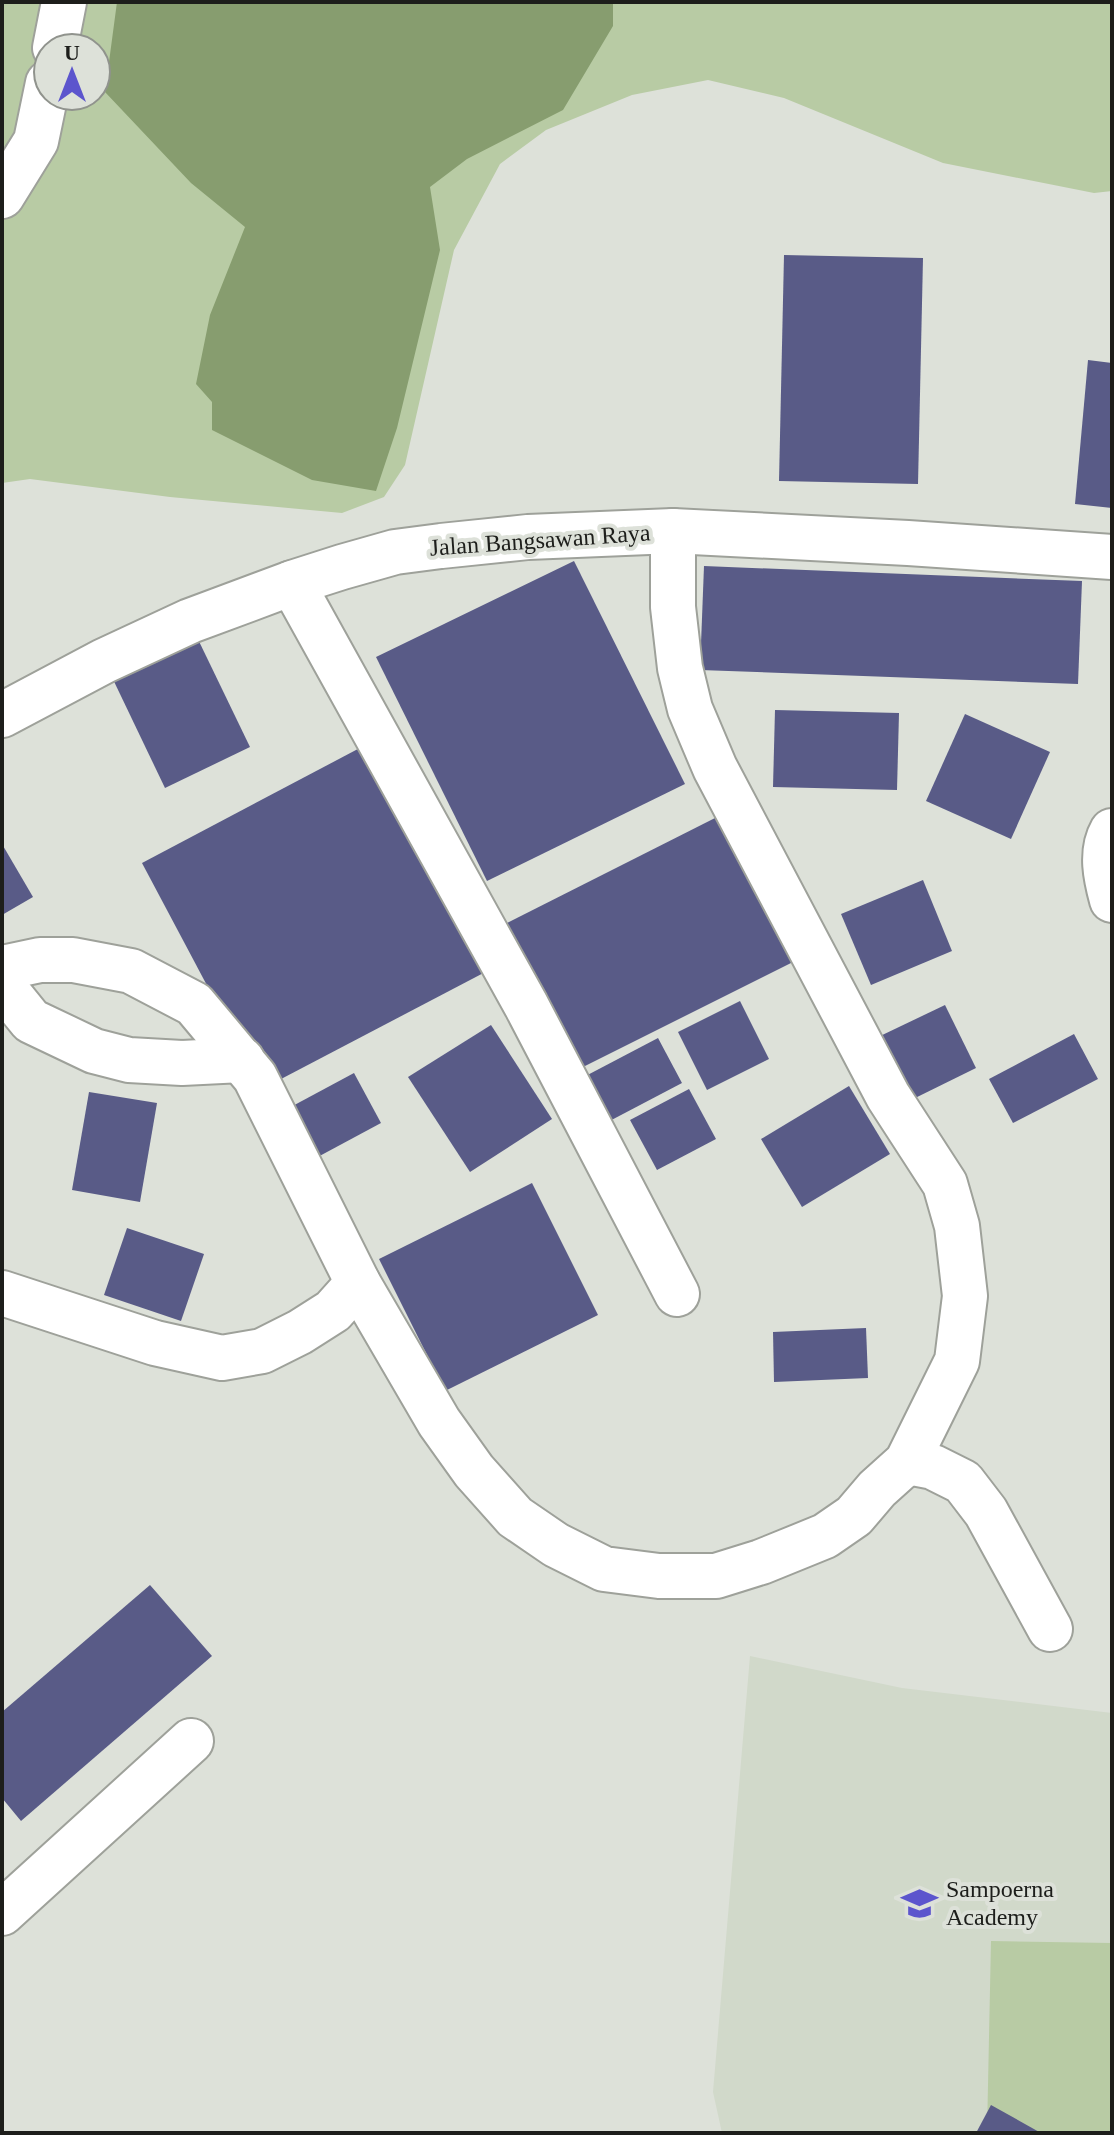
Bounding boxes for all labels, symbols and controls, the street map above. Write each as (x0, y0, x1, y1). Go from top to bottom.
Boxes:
north arrow (32, 32, 112, 112)
text: U (64, 40, 80, 65)
street label: Jalan Bangsawan Raya (429, 519, 652, 561)
place label: Sampoerna Academy (946, 1876, 1054, 1930)
school or university icon: Sampoerna Academy (901, 1884, 939, 1922)

